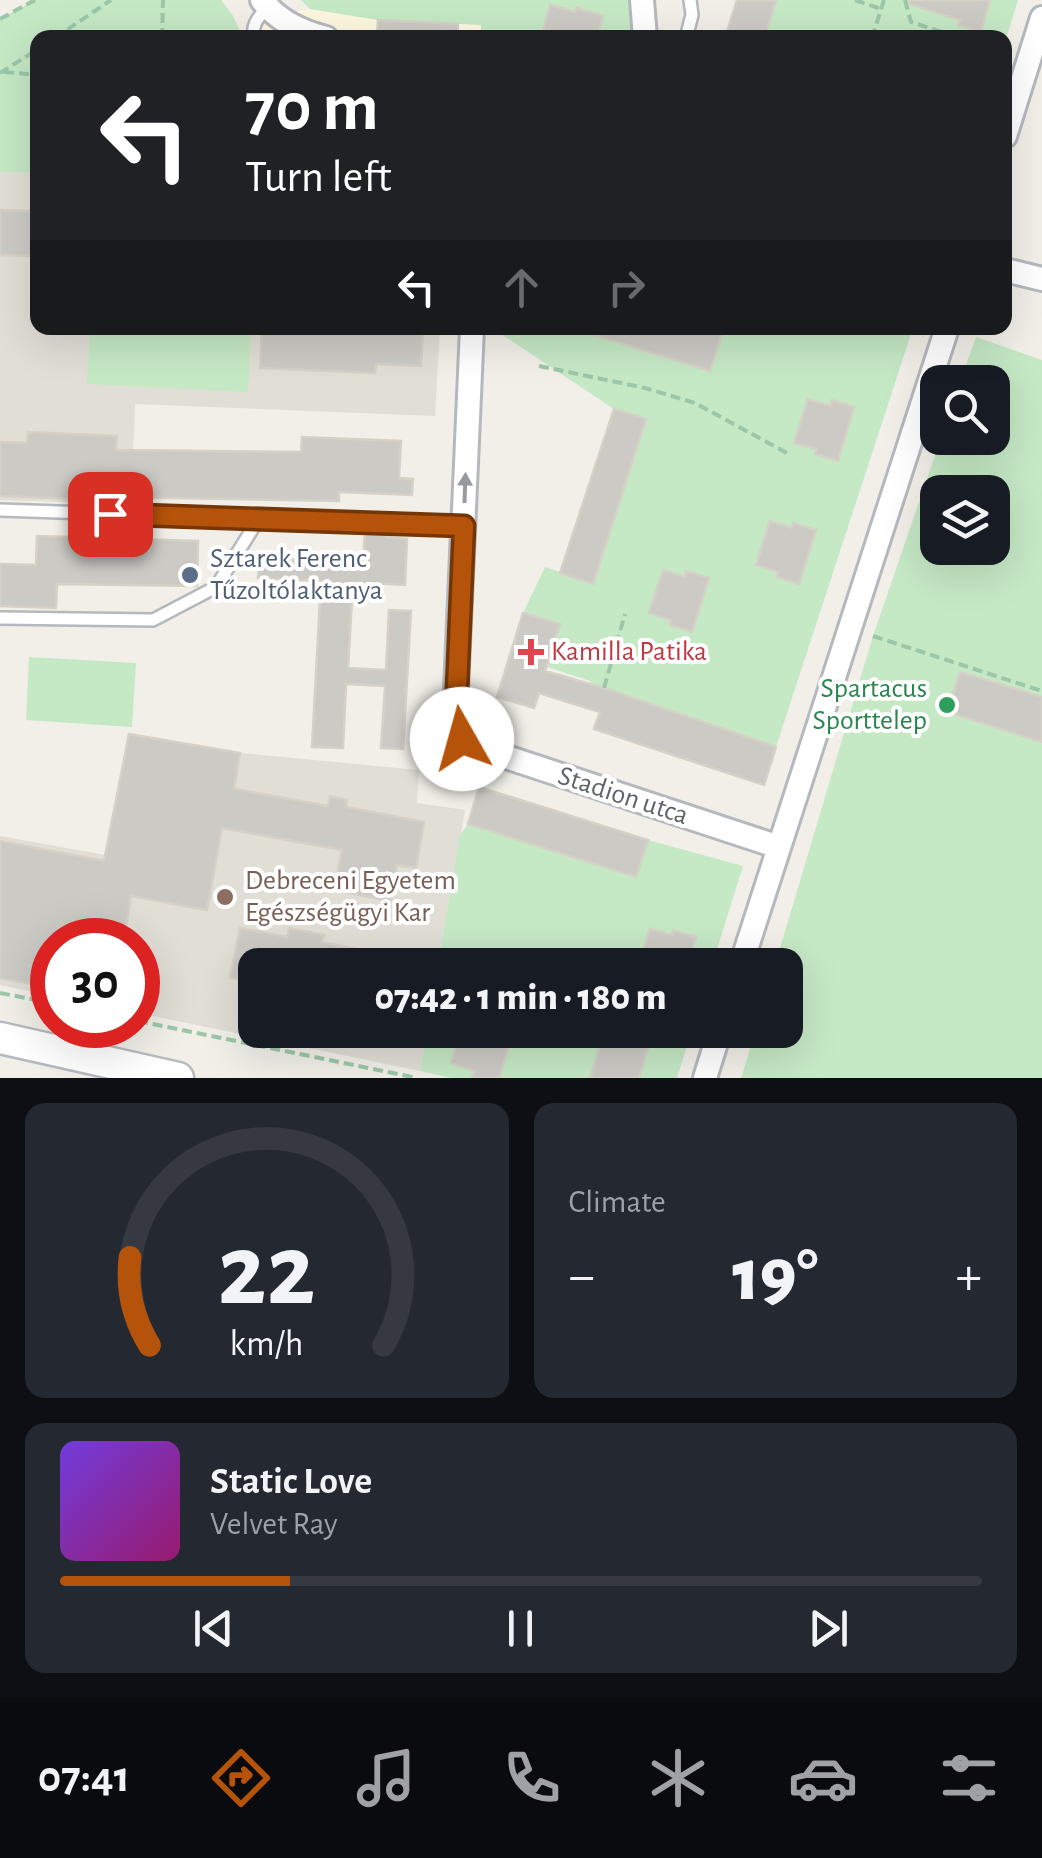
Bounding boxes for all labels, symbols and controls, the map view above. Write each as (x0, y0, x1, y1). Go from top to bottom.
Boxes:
icon: left (80, 70, 210, 200)
text: 70 m (245, 73, 379, 143)
text: Turn left (245, 155, 392, 200)
icon: left (389, 260, 444, 315)
icon: ahead (494, 260, 549, 315)
icon: right (599, 260, 654, 315)
map controls (920, 365, 1010, 565)
button: search (920, 365, 1010, 455)
one-way arrow (458, 471, 474, 503)
pin (68, 472, 153, 557)
button: layers (920, 475, 1010, 565)
icon: arrive (83, 487, 138, 542)
place label: Sztarek Ferenc Tűzoltólaktanya (210, 545, 383, 605)
marker: Sztarek Ferenc Tűzoltólaktanya (179, 564, 201, 586)
place label: Kamilla Patika (551, 638, 707, 666)
marker: Kamilla Patika (520, 641, 542, 663)
place label: Spartacus Sporttelep (813, 675, 927, 735)
position arrow (410, 687, 514, 791)
marker: Spartacus Sporttelep (936, 694, 958, 716)
street label: Stadion utca (554, 762, 692, 830)
place label: Debreceni Egyetem Egészségügyi Kar (245, 867, 456, 927)
marker: Debreceni Egyetem Egészségügyi Kar (214, 886, 236, 908)
speed limit sign: 30 (30, 918, 160, 1048)
text: 07:42 · 1 min · 180 m (374, 979, 667, 1017)
text: Climate (569, 1186, 666, 1218)
text: 22 (218, 1220, 316, 1324)
text: 19° (732, 1239, 818, 1314)
text: − (569, 1249, 595, 1304)
text: + (956, 1249, 982, 1304)
text: km/h (230, 1326, 304, 1362)
text: Static Love (210, 1463, 372, 1501)
text: Velvet Ray (210, 1508, 338, 1540)
icon: previous (186, 1601, 241, 1656)
icon: pause (493, 1601, 548, 1656)
icon: next (801, 1601, 856, 1656)
icon: directions (206, 1743, 276, 1813)
icon: music (351, 1743, 421, 1813)
icon: phone (497, 1743, 567, 1813)
icon: climate (643, 1743, 713, 1813)
icon: car (788, 1743, 858, 1813)
icon: filters (934, 1743, 1004, 1813)
text: 07:41 (38, 1755, 130, 1800)

